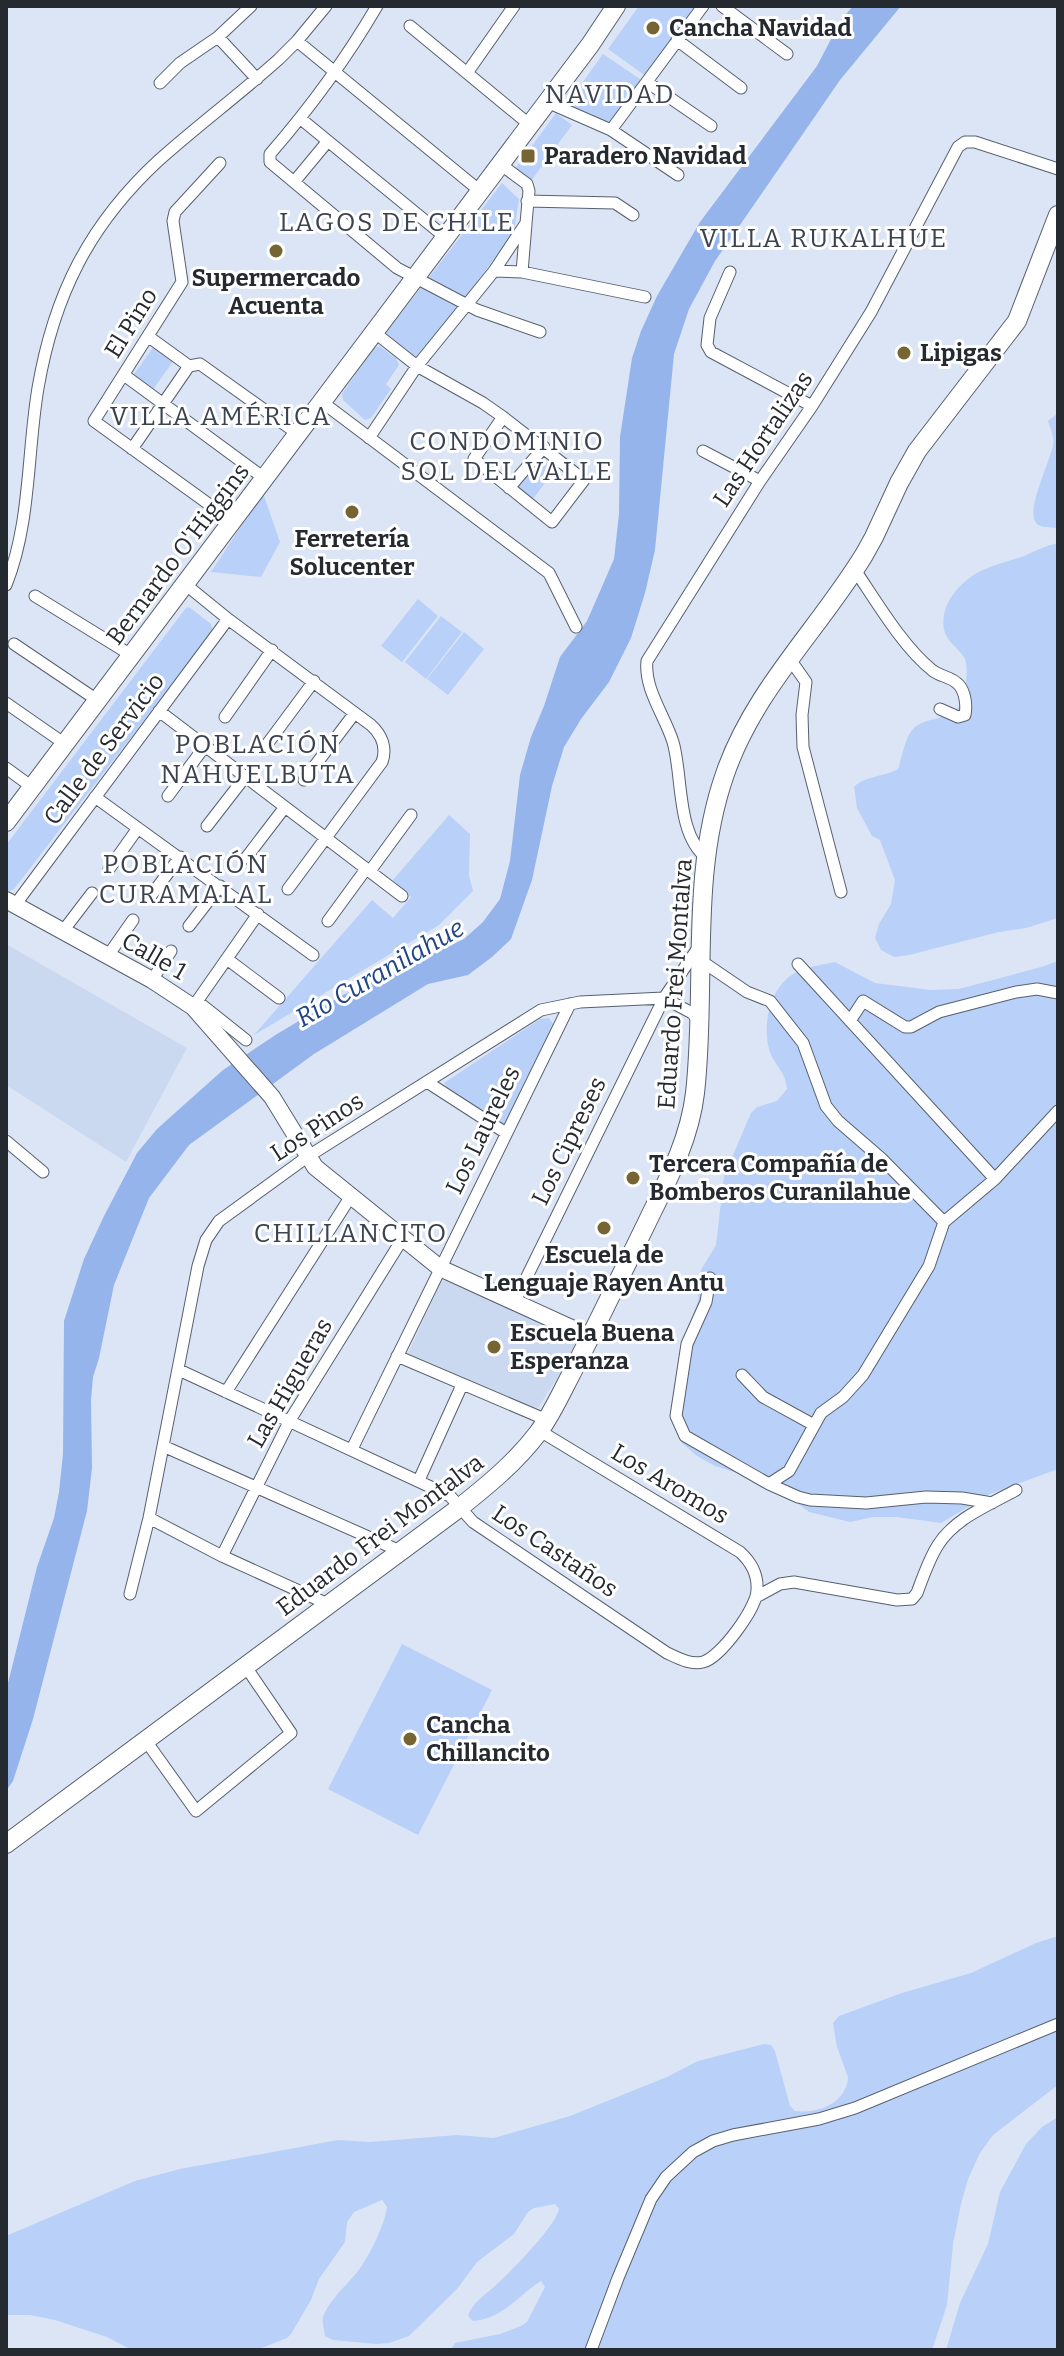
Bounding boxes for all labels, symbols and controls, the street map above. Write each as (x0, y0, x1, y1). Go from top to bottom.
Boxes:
place label: Cancha Navidad (669, 14, 852, 42)
marker: Cancha Navidad (644, 19, 662, 37)
district label: NAVIDAD (545, 79, 675, 110)
place label: Paradero Navidad (544, 142, 747, 170)
marker: Paradero Navidad (519, 147, 537, 165)
district label: LAGOS DE CHILE (279, 207, 515, 238)
district label: VILLA RUKALHUE (700, 223, 948, 254)
marker: Supermercado Acuenta (267, 242, 285, 260)
place label: Supermercado Acuenta (192, 264, 361, 320)
street label: El Pino (99, 283, 163, 363)
place label: Lipigas (920, 339, 1002, 367)
marker: Lipigas (895, 344, 913, 362)
street label: Las Hortalizas (707, 366, 819, 512)
district label: VILLA AMÉRICA (110, 401, 332, 432)
district label: CONDOMINIO SOL DEL VALLE (400, 426, 614, 487)
street label: Bernardo O'Higgins (101, 458, 255, 650)
marker: Ferretería Solucenter (343, 503, 361, 521)
place label: Ferretería Solucenter (290, 525, 414, 581)
street label: Calle de Servicio (38, 668, 170, 830)
district label: POBLACIÓN NAHUELBUTA (160, 729, 356, 790)
district label: POBLACIÓN CURAMALAL (99, 849, 273, 910)
street label: Eduardo Frei Montalva (652, 858, 698, 1110)
water label: Río Curanilahue (290, 912, 470, 1034)
street label: Calle 1 (117, 926, 191, 986)
street label: Los Laureles (440, 1062, 526, 1198)
street label: Los Cipreses (526, 1073, 612, 1209)
street label: Los Pinos (265, 1087, 369, 1167)
place label: Tercera Compañía de Bomberos Curanilahue (649, 1150, 911, 1206)
marker: Tercera Compañía de Bomberos Curanilahue (624, 1169, 642, 1187)
district label: CHILLANCITO (254, 1218, 448, 1249)
marker: Escuela de Lenguaje Rayen Antu (595, 1219, 613, 1237)
place label: Escuela de Lenguaje Rayen Antu (484, 1241, 724, 1297)
street label: Las Higueras (242, 1313, 338, 1453)
place label: Escuela Buena Esperanza (510, 1319, 675, 1375)
marker: Escuela Buena Esperanza (485, 1338, 503, 1356)
street label: Los Aromos (606, 1438, 734, 1530)
street label: Eduardo Frei Montalva (271, 1448, 489, 1622)
street label: Los Castaños (487, 1499, 623, 1603)
place label: Cancha Chillancito (426, 1711, 550, 1767)
marker: Cancha Chillancito (401, 1730, 419, 1748)

